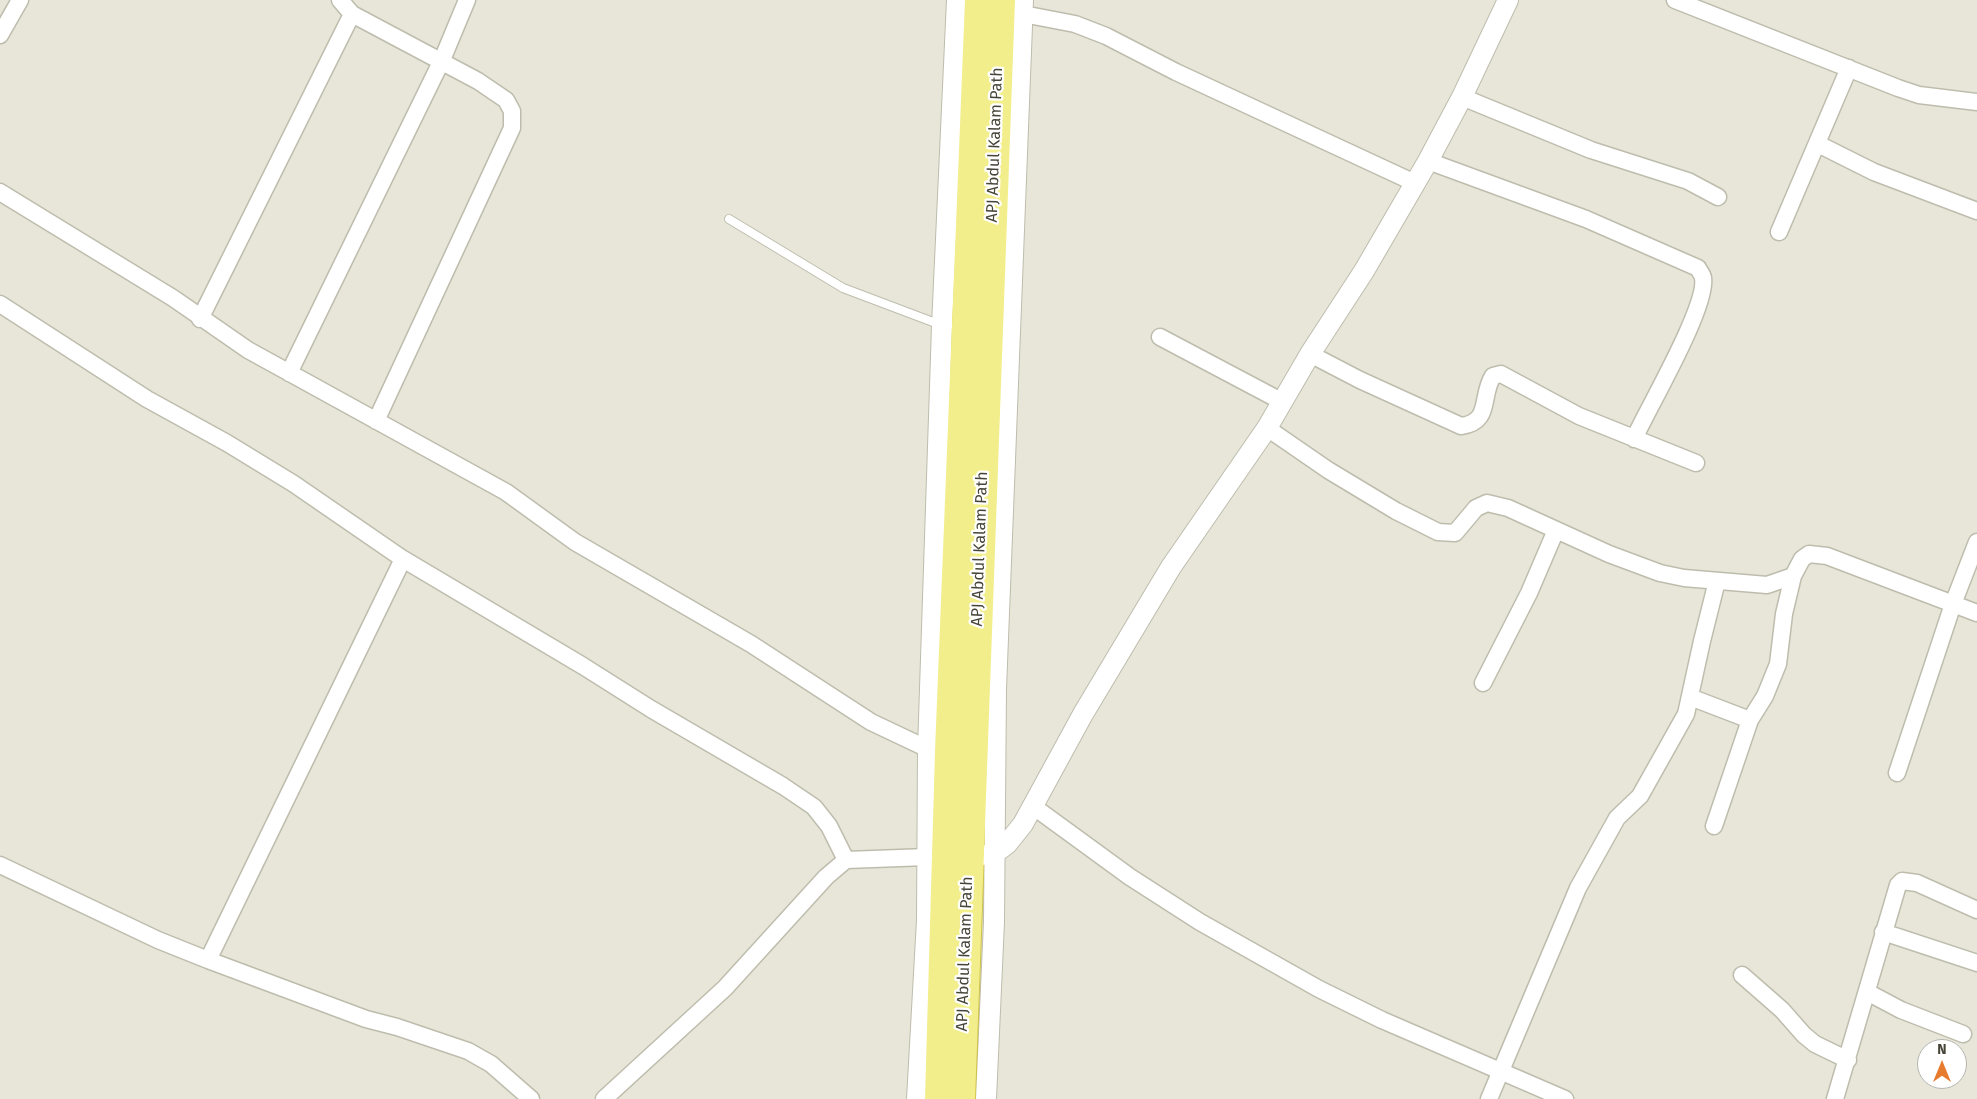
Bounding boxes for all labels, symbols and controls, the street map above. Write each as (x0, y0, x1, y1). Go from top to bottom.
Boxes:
street label: APJ Abdul Kalam Path (983, 67, 1007, 223)
street label: APJ Abdul Kalam Path (968, 471, 992, 627)
street label: APJ Abdul Kalam Path (953, 876, 977, 1032)
north arrow (1917, 1039, 1967, 1089)
text: N (1937, 1041, 1947, 1058)

